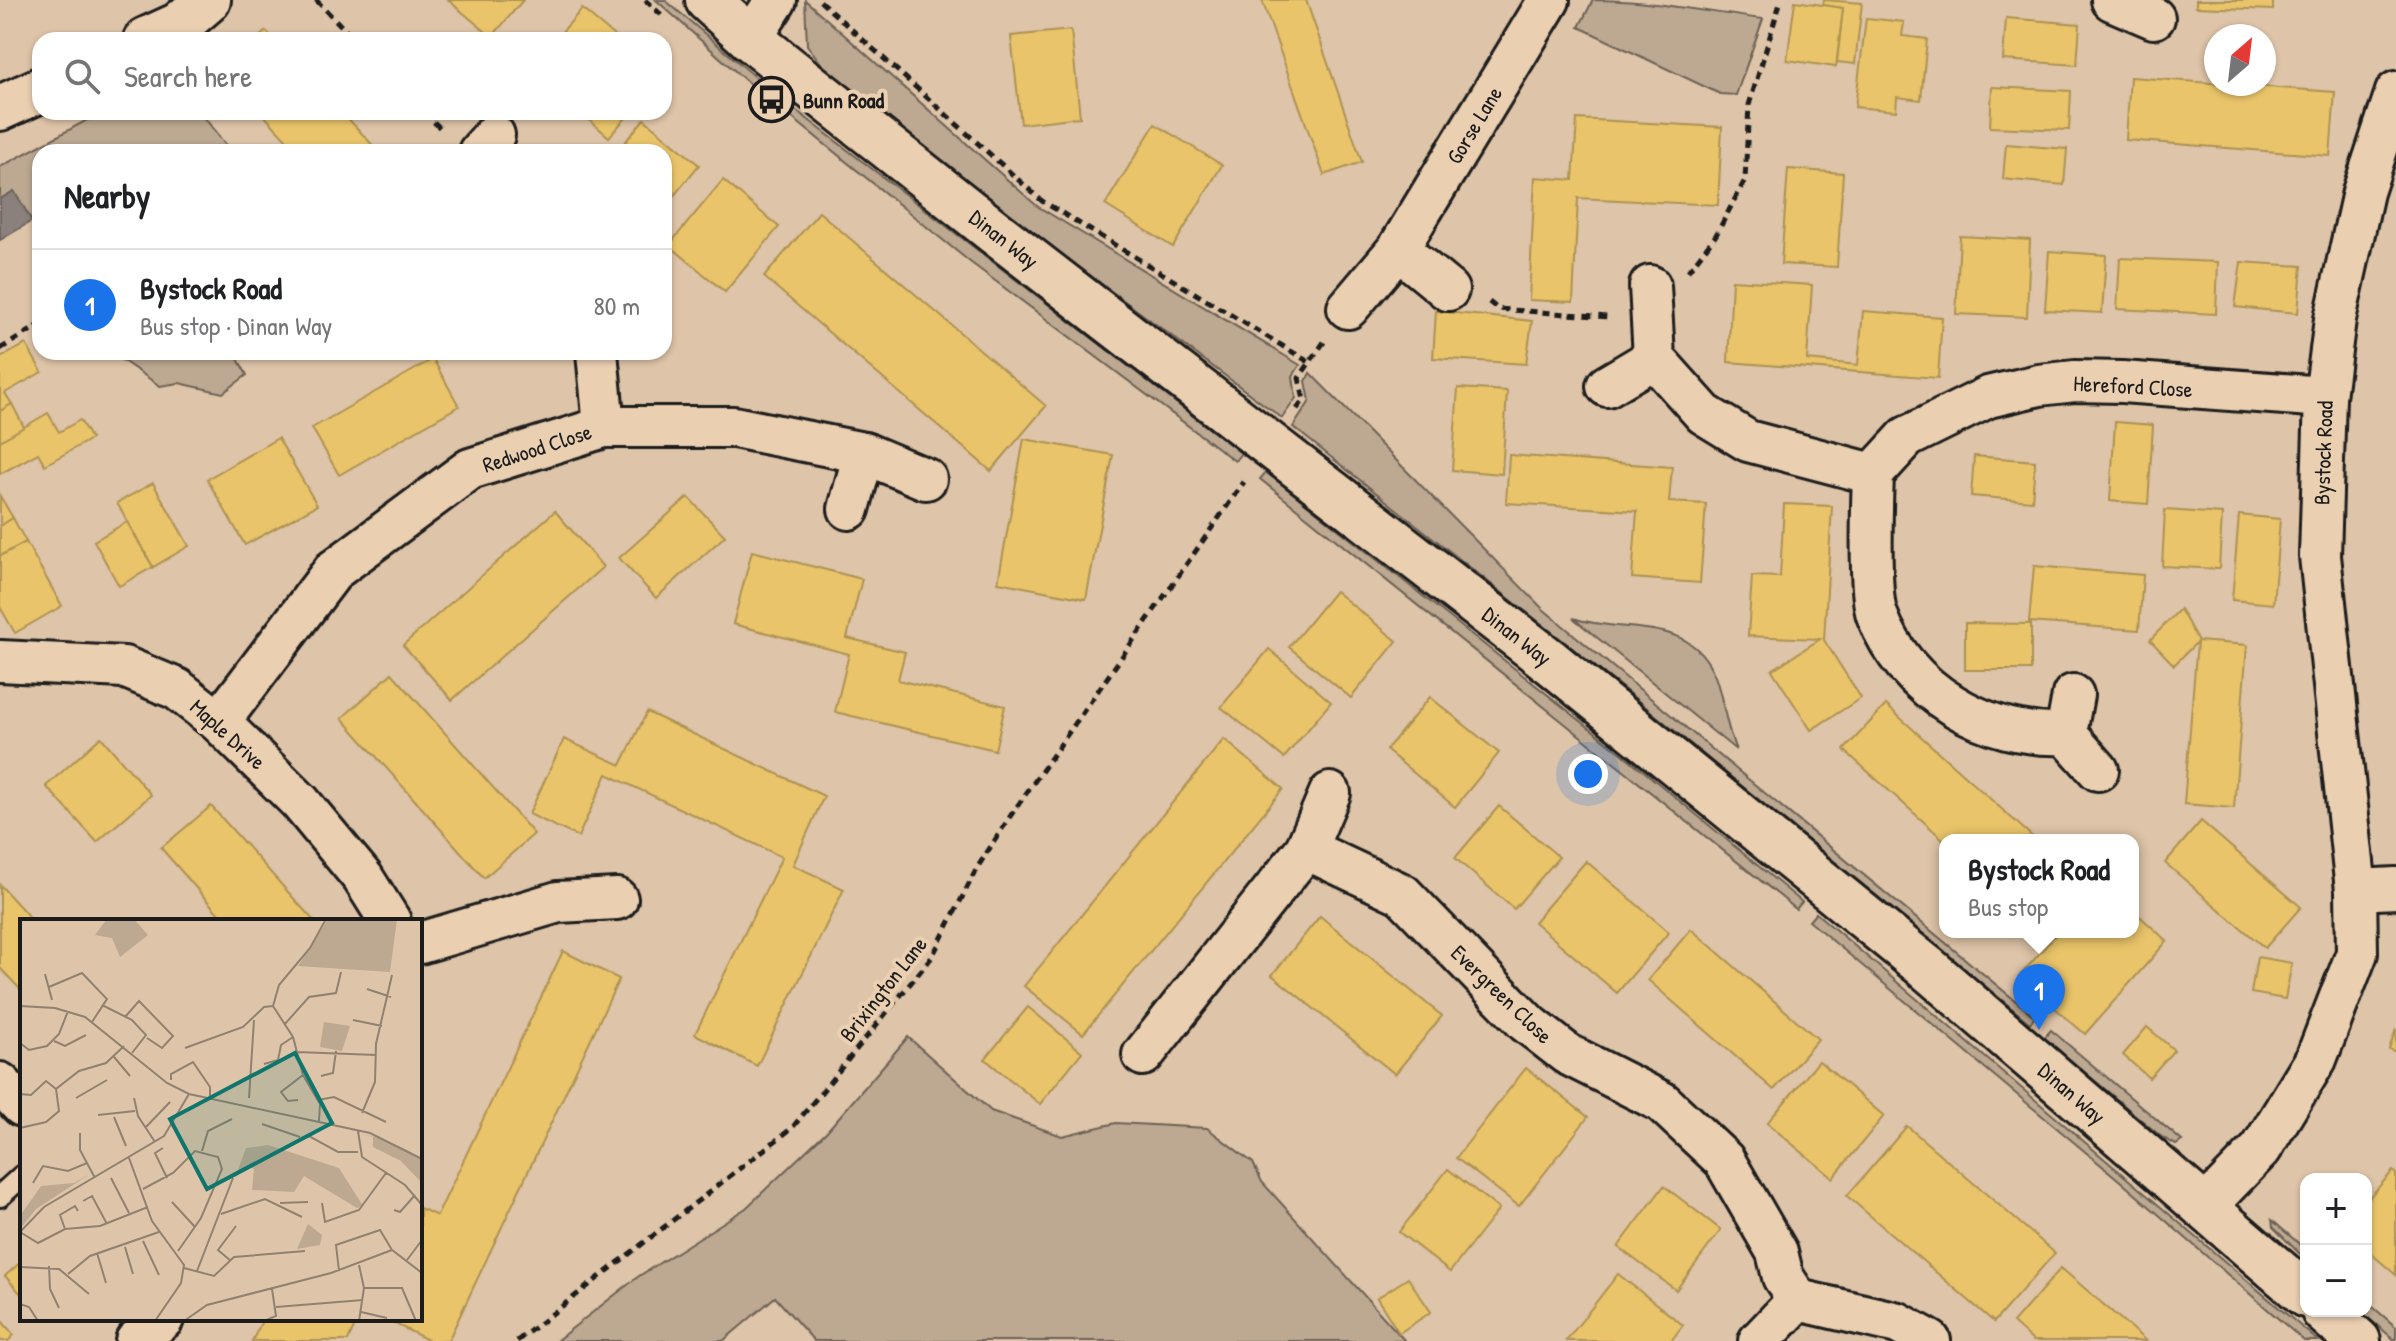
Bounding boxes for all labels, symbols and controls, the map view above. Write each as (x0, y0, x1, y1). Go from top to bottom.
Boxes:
north arrow (2204, 24, 2276, 96)
search box (32, 32, 672, 120)
icon: search (60, 54, 104, 98)
text: Search here (124, 56, 252, 96)
bus stop icon: Bunn Road (748, 76, 796, 124)
street label: Gorse Lane (1439, 80, 1509, 169)
place label: Bunn Road (803, 85, 884, 115)
text: Nearby (64, 173, 150, 219)
street label: Dinan Way (963, 202, 1045, 276)
text: Bystock Road (140, 268, 282, 308)
text: 1 (85, 288, 95, 323)
text: 80 m (593, 288, 640, 323)
text: Bus stop · Dinan Way (140, 308, 332, 343)
street label: Hereford Close (2073, 368, 2194, 404)
street label: Bystock Road (2306, 400, 2340, 506)
street label: Redwood Close (479, 416, 596, 480)
street label: Dinan Way (1476, 599, 1558, 673)
street label: Maple Drive (184, 692, 272, 776)
your location (1568, 754, 1608, 794)
popup (1939, 834, 2139, 938)
text: Bystock Road (1968, 849, 2110, 889)
text: Bus stop (1968, 889, 2048, 924)
inset map (20, 919, 422, 1321)
street label: Brixington Lane (832, 930, 934, 1048)
street label: Evergreen Close (1445, 938, 1560, 1050)
pin: 1 (2013, 964, 2065, 1030)
street label: Dinan Way (2032, 1055, 2112, 1131)
map controls (2300, 1173, 2372, 1317)
button: + (2300, 1173, 2372, 1245)
button: − (2300, 1245, 2372, 1317)

